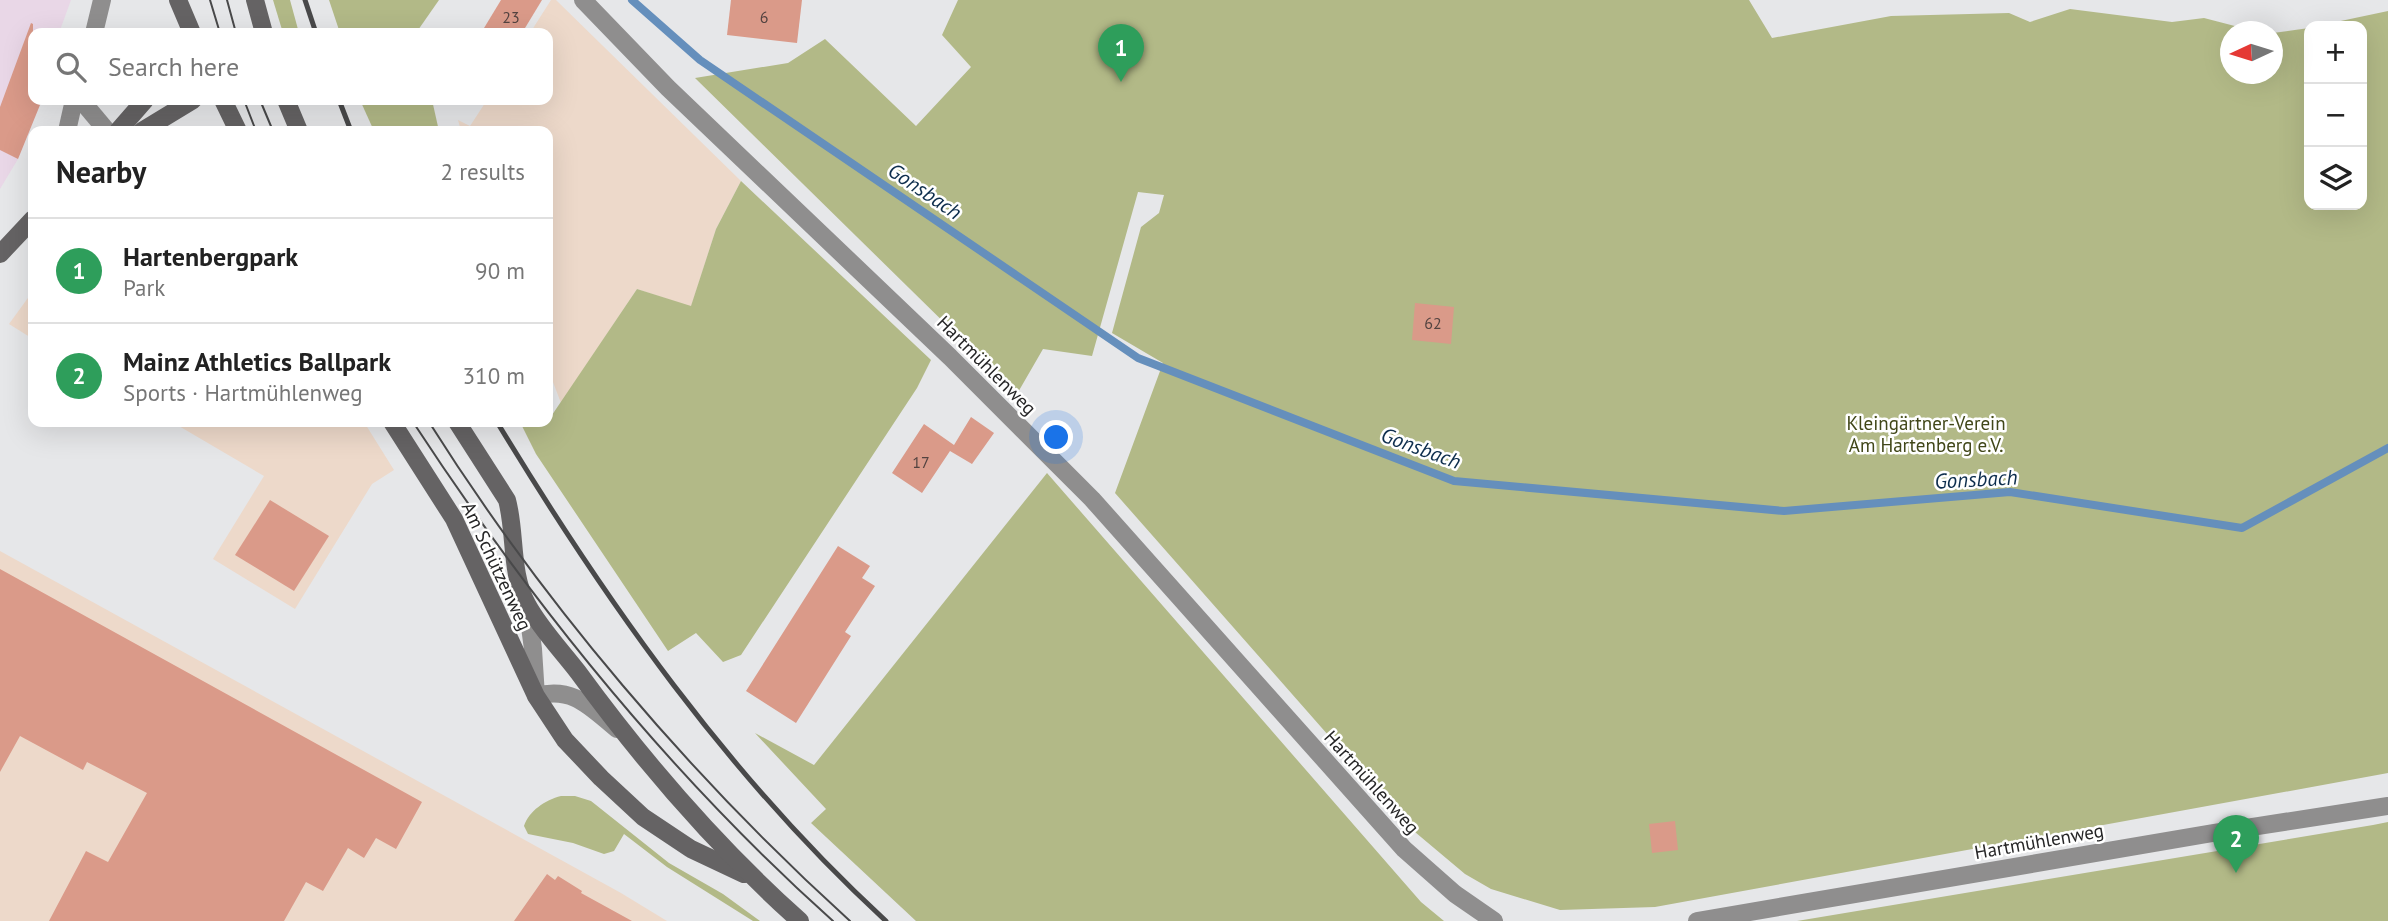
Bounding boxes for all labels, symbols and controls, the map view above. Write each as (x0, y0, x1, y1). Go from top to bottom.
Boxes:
house number: 23 (502, 7, 520, 27)
house number: 6 (760, 7, 768, 27)
north arrow (2220, 21, 2283, 84)
map controls (2304, 21, 2367, 210)
button: + (2304, 21, 2367, 84)
pin: 1 (1098, 24, 1144, 82)
search box (28, 28, 553, 105)
icon: search (52, 48, 90, 86)
text: Search here (108, 50, 239, 83)
button: − (2304, 84, 2367, 147)
button: layers (2304, 147, 2367, 210)
text: Nearby (56, 152, 146, 191)
text: 2 results (441, 157, 525, 186)
water label: Gonsbach (883, 157, 967, 225)
text: Hartenbergpark (123, 240, 298, 273)
text: 1 (72, 256, 86, 285)
text: 90 m (475, 256, 525, 285)
text: Park (123, 273, 165, 302)
street label: Hartmühlenweg (932, 310, 1042, 420)
house number: 62 (1424, 313, 1442, 333)
text: Mainz Athletics Ballpark (123, 345, 391, 378)
text: 2 (72, 361, 86, 390)
text: 310 m (463, 361, 525, 390)
text: Sports · Hartmühlenweg (123, 378, 363, 407)
park label: Kleingärtner-Verein Am Hartenberg e.V. (1846, 411, 2006, 457)
your location (1039, 420, 1073, 454)
water label: Gonsbach (1377, 421, 1465, 475)
house number: 17 (912, 452, 930, 472)
water label: Gonsbach (1934, 463, 2018, 495)
street label: Am Schützenweg (457, 498, 537, 634)
street label: Hartmühlenweg (1319, 725, 1425, 839)
pin: 2 (2213, 815, 2259, 873)
street label: Hartmühlenweg (1973, 818, 2105, 864)

